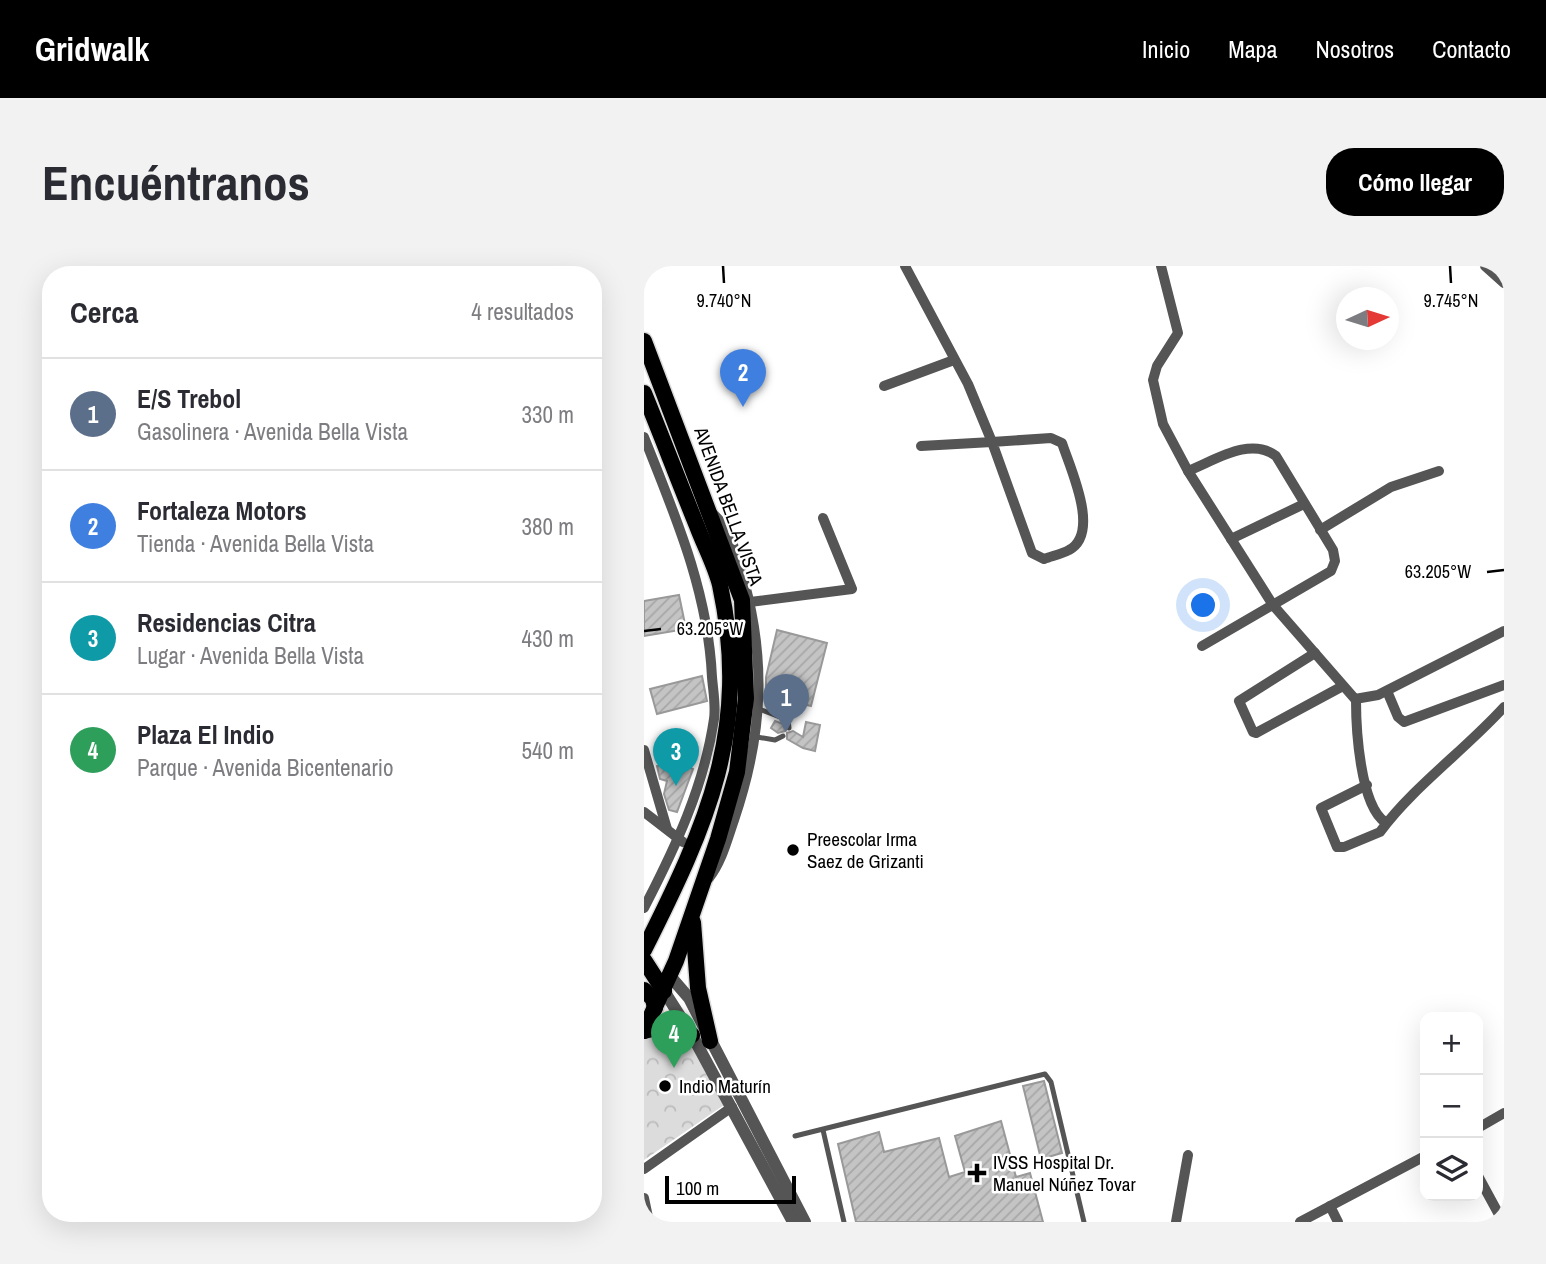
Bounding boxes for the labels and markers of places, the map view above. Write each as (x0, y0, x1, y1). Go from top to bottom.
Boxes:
pin: 2 (720, 349, 766, 407)
pin: 1 (763, 674, 809, 732)
pin: 3 (653, 728, 699, 786)
place label: Preescolar Irma Saez de Grizanti (807, 826, 924, 874)
marker: Preescolar Irma Saez de Grizanti (785, 842, 801, 858)
pin: 4 (651, 1010, 697, 1068)
place label: Indio Maturín (679, 1073, 771, 1099)
marker: Indio Maturín (657, 1078, 673, 1094)
place label: IVSS Hospital Dr. Manuel Núñez Tovar (993, 1149, 1136, 1197)
marker: IVSS Hospital Dr. Manuel Núñez Tovar (967, 1163, 987, 1183)

